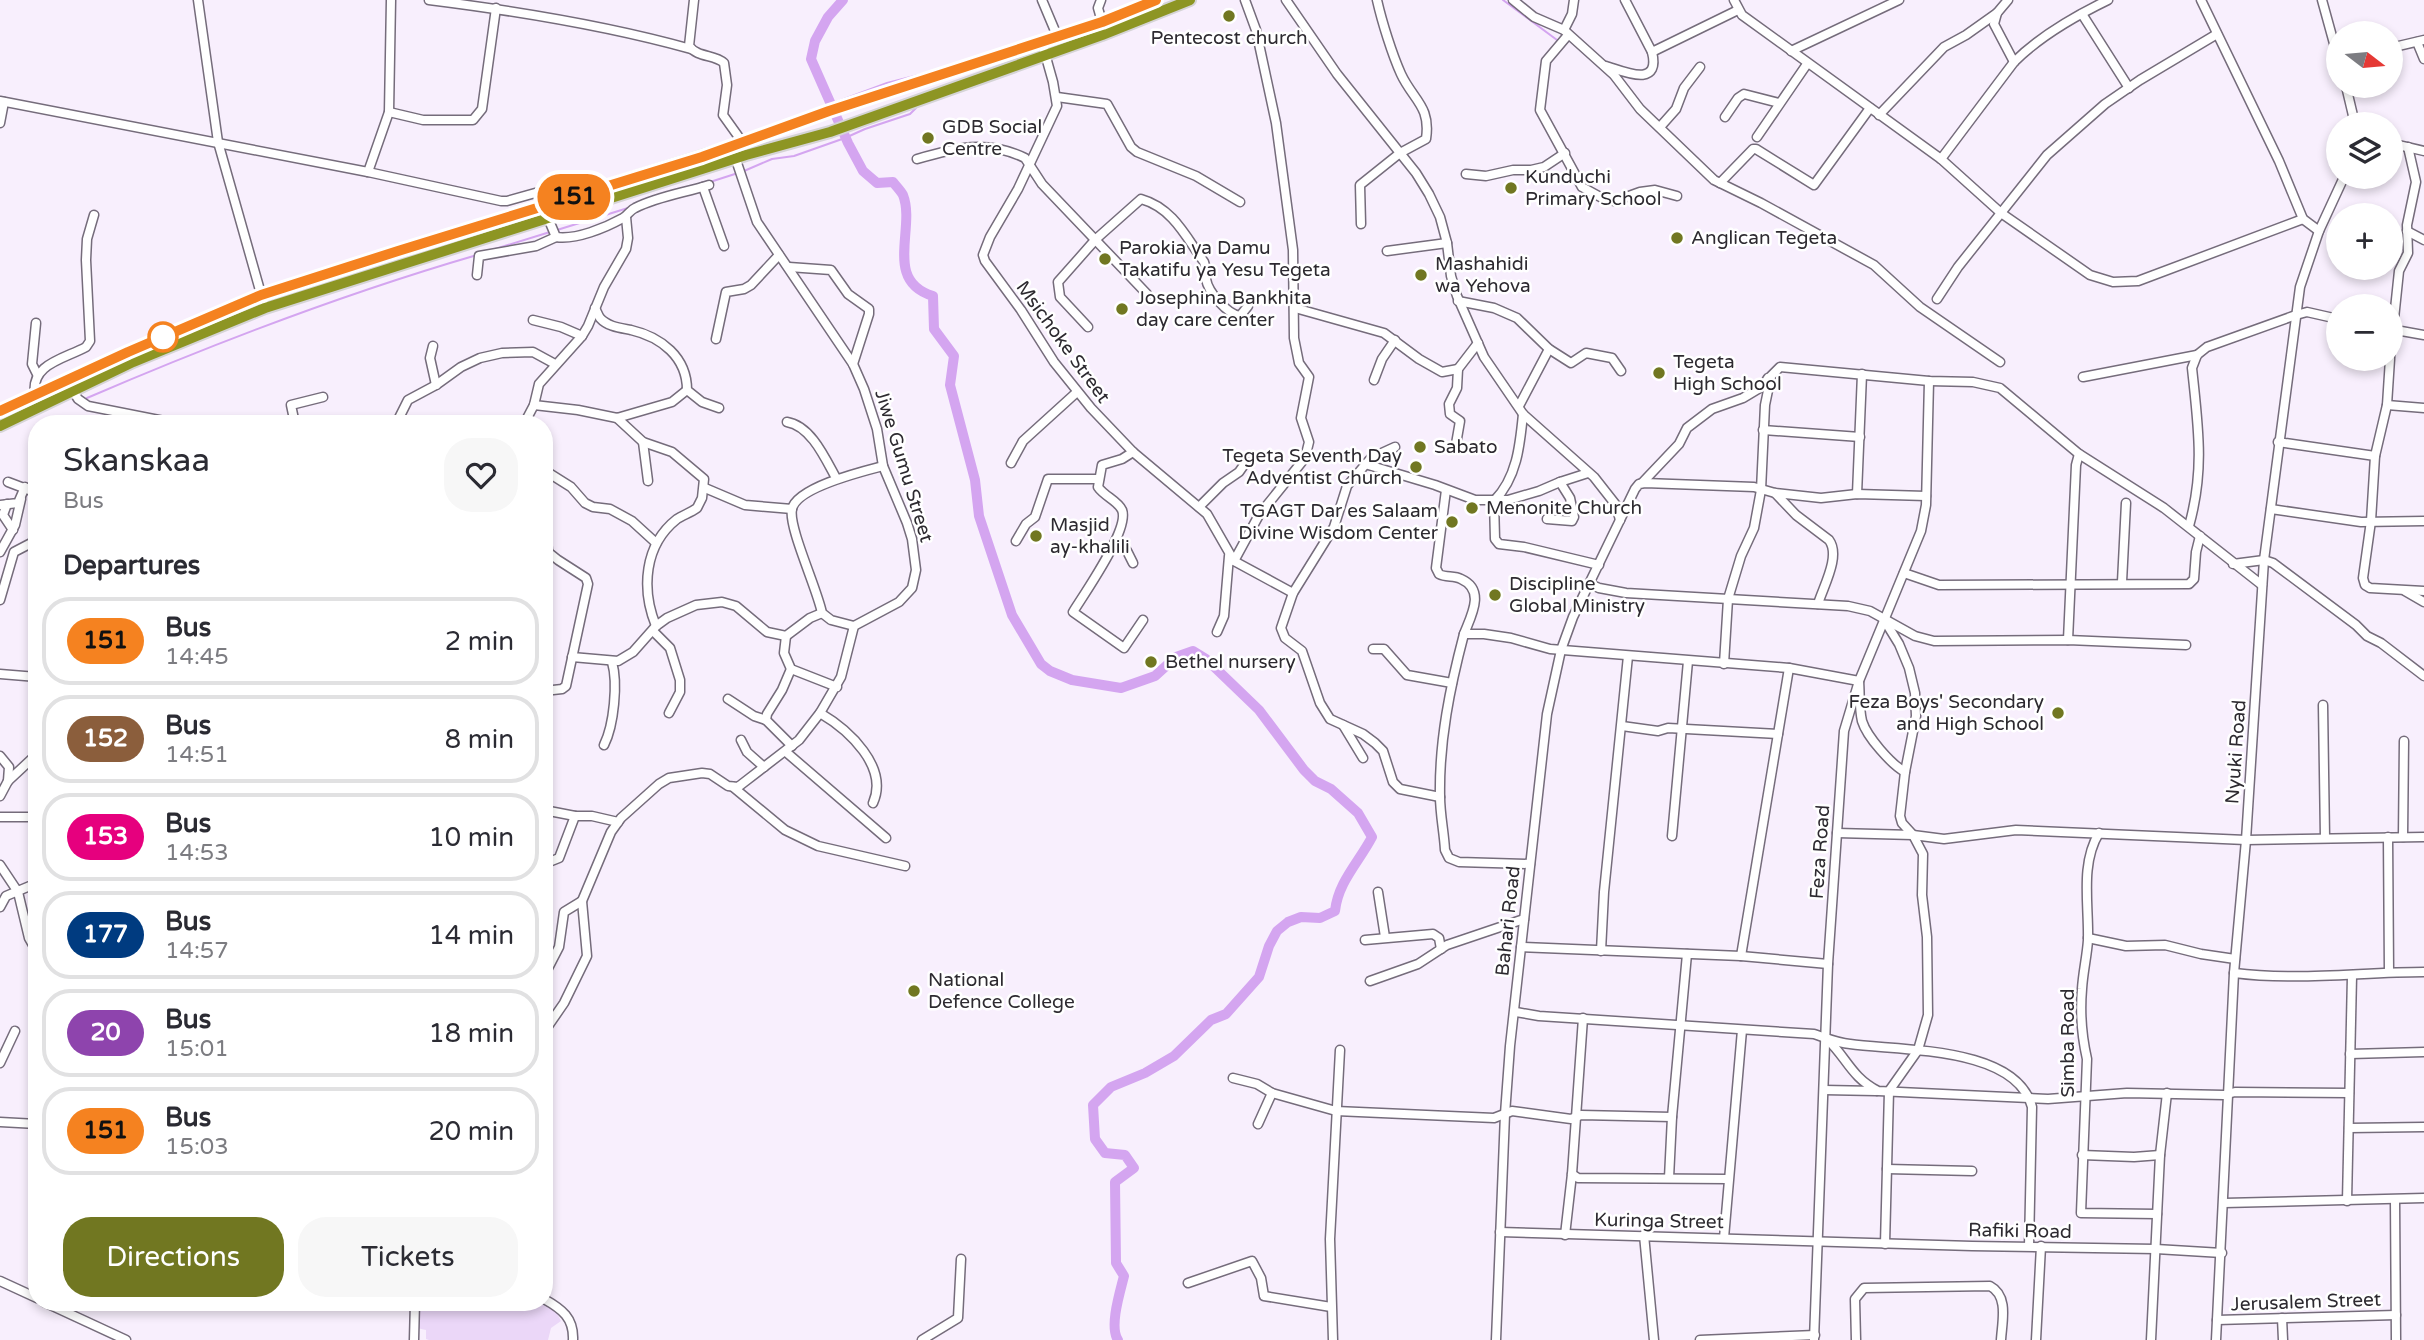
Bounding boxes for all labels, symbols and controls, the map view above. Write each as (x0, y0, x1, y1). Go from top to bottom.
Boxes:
marker: Pentecost church (1221, 8, 1237, 24)
north arrow (2326, 21, 2403, 98)
map controls (2326, 21, 2403, 371)
place label: Pentecost church (1150, 27, 1308, 49)
button: layers (2326, 112, 2403, 189)
place label: GDB Social Centre (942, 116, 1042, 160)
marker: GDB Social Centre (920, 130, 936, 146)
place label: Kunduchi Primary School (1525, 166, 1661, 210)
line badge: 151 (534, 174, 614, 220)
marker: Kunduchi Primary School (1503, 180, 1519, 196)
text: 151 (551, 182, 597, 211)
button: + (2326, 203, 2403, 280)
place label: Anglican Tegeta (1691, 227, 1837, 249)
marker: Anglican Tegeta (1669, 230, 1685, 246)
place label: Parokia ya Damu Takatifu ya Yesu Tegeta (1119, 237, 1331, 281)
marker: Parokia ya Damu Takatifu ya Yesu Tegeta (1097, 251, 1113, 267)
place label: Mashahidi wa Yehova (1435, 253, 1531, 297)
marker: Mashahidi wa Yehova (1413, 267, 1429, 283)
street label: Msichoke Street (1011, 277, 1115, 407)
place label: Josephina Bankhita day care center (1136, 287, 1312, 331)
button: − (2326, 294, 2403, 371)
marker: Josephina Bankhita day care center (1114, 301, 1130, 317)
unlabelled marker (148, 322, 178, 352)
place label: Tegeta High School (1673, 351, 1782, 395)
marker: Tegeta High School (1651, 365, 1667, 381)
street label: Jiwe Gumu Street (870, 387, 938, 545)
place label: Sabato (1434, 436, 1498, 458)
button: heart (444, 438, 518, 512)
marker: Sabato (1412, 439, 1428, 455)
text: Skanskaa (63, 441, 210, 480)
place label: Tegeta Seventh Day Adventist Church (1222, 445, 1402, 489)
marker: Tegeta Seventh Day Adventist Church (1408, 459, 1424, 475)
text: Bus (63, 487, 104, 515)
place label: Menonite Church (1486, 497, 1642, 519)
place label: TGAGT Dar es Salaam Divine Wisdom Center (1238, 500, 1439, 544)
marker: Menonite Church (1464, 500, 1480, 516)
place label: Masjid ay-khalili (1050, 514, 1130, 558)
marker: TGAGT Dar es Salaam Divine Wisdom Center (1444, 514, 1460, 530)
marker: Masjid ay-khalili (1028, 528, 1044, 544)
text: Departures (63, 550, 200, 581)
place label: Discipline Global Ministry (1509, 573, 1645, 617)
marker: Discipline Global Ministry (1487, 587, 1503, 603)
text: Bus (165, 612, 211, 643)
text: 151 (83, 626, 128, 655)
text: 2 min (445, 626, 514, 657)
text: 14:45 (165, 643, 229, 671)
place label: Bethel nursery (1165, 651, 1296, 673)
marker: Bethel nursery (1143, 654, 1159, 670)
place label: Feza Boys' Secondary and High School (1849, 691, 2044, 735)
street label: Nyuki Road (2221, 699, 2251, 805)
marker: Feza Boys' Secondary and High School (2050, 705, 2066, 721)
text: Bus (165, 710, 211, 741)
text: 152 (83, 724, 128, 753)
text: 8 min (445, 724, 514, 755)
text: 14:51 (165, 741, 229, 769)
street label: Feza Road (1806, 804, 1834, 900)
text: Bus (165, 808, 211, 839)
text: 153 (83, 822, 128, 851)
text: 10 min (428, 822, 514, 853)
text: 14:53 (165, 839, 229, 867)
street label: Bahari Road (1491, 865, 1525, 977)
text: Bus (165, 906, 211, 937)
text: 177 (83, 920, 128, 949)
text: 14 min (428, 920, 514, 951)
text: 14:57 (165, 937, 229, 965)
place label: National Defence College (928, 969, 1075, 1013)
marker: National Defence College (906, 983, 922, 999)
street label: Simba Road (2057, 988, 2079, 1098)
text: Bus (165, 1004, 211, 1035)
text: 20 (90, 1018, 121, 1047)
text: 18 min (428, 1018, 514, 1049)
text: 15:01 (165, 1035, 229, 1063)
text: Bus (165, 1102, 211, 1133)
text: 151 (83, 1116, 128, 1145)
text: 20 min (428, 1116, 514, 1147)
text: 15:03 (165, 1133, 229, 1161)
street label: Kuringa Street (1594, 1209, 1724, 1233)
button: Directions (63, 1217, 284, 1297)
button: Tickets (298, 1217, 518, 1297)
street label: Rafiki Road (1968, 1219, 2072, 1243)
street label: Jerusalem Street (2230, 1288, 2382, 1316)

